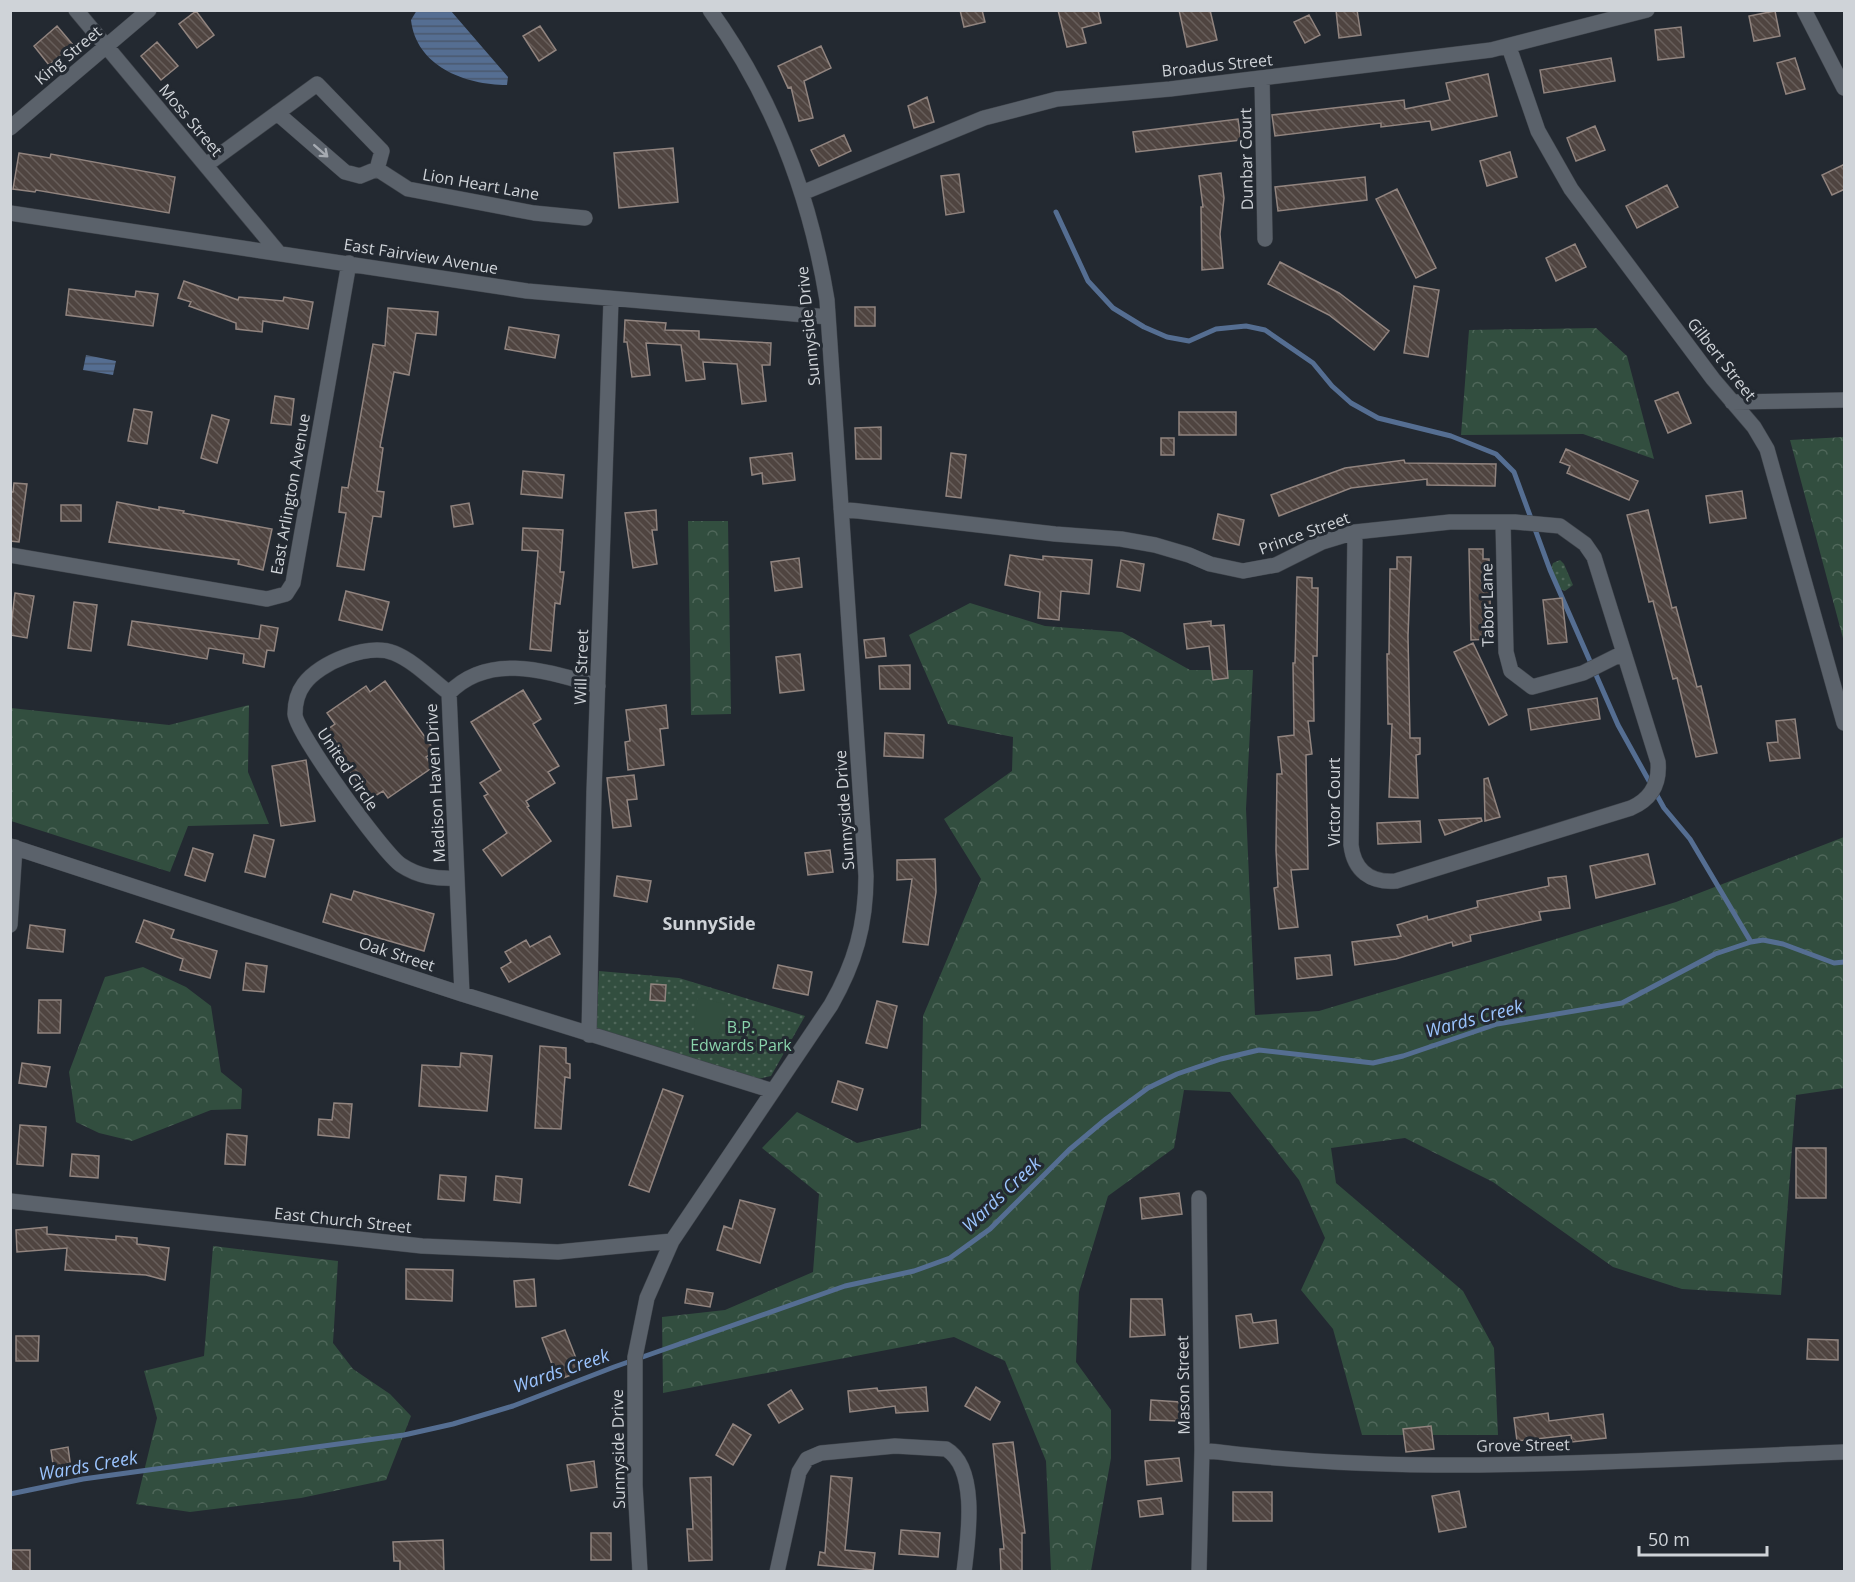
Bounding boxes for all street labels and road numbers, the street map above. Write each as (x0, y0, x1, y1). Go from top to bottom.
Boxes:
street label: King Street (30, 20, 106, 90)
street label: Broadus Street (1160, 48, 1274, 82)
street label: Moss Street (154, 79, 228, 161)
street label: Dunbar Court (1234, 107, 1258, 210)
street label: Lion Heart Lane (421, 163, 541, 205)
street label: East Fairview Avenue (342, 233, 500, 279)
street label: Sunnyside Drive (791, 265, 825, 387)
street label: Gilbert Street (1683, 313, 1761, 405)
street label: East Arlington Avenue (265, 412, 315, 576)
street label: Prince Street (1255, 506, 1353, 560)
street label: Tabor Lane (1475, 563, 1499, 647)
street label: Will Street (569, 628, 593, 705)
street label: Madison Haven Drive (420, 703, 450, 863)
street label: United Circle (312, 723, 384, 815)
street label: Sunnyside Drive (829, 749, 859, 871)
street label: Victor Court (1323, 757, 1345, 847)
street label: Oak Street (356, 931, 438, 977)
street label: East Church Street (273, 1202, 413, 1238)
street label: Mason Street (1171, 1335, 1195, 1435)
street label: Sunnyside Drive (606, 1389, 630, 1509)
street label: Grove Street (1476, 1433, 1570, 1457)

